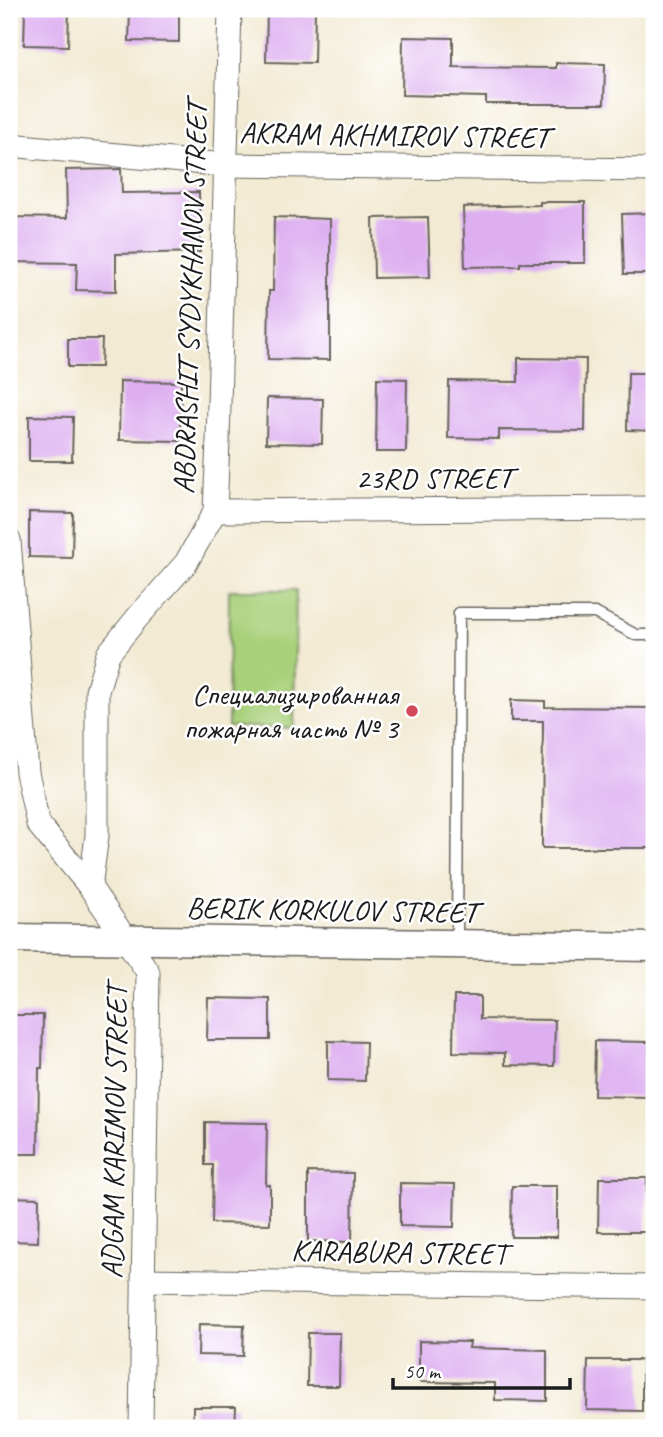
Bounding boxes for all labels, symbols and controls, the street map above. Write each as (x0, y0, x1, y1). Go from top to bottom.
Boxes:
street label: ABDRASHIT SYDYKHANOV STREET (164, 94, 216, 495)
street label: AKRAM AKHMIROV STREET (239, 113, 556, 157)
street label: 23RD STREET (356, 459, 519, 497)
place label: Специализированная пожарная часть № 3 (184, 675, 401, 747)
marker: Специализированная пожарная часть № 3 (404, 703, 420, 719)
street label: BERIK KORKULOV STREET (186, 888, 485, 932)
street label: ADGAM KARIMOV STREET (92, 978, 136, 1279)
street label: KARABURA STREET (291, 1231, 514, 1273)
scale bar (393, 1346, 570, 1390)
text: 50 m (404, 1358, 442, 1384)

